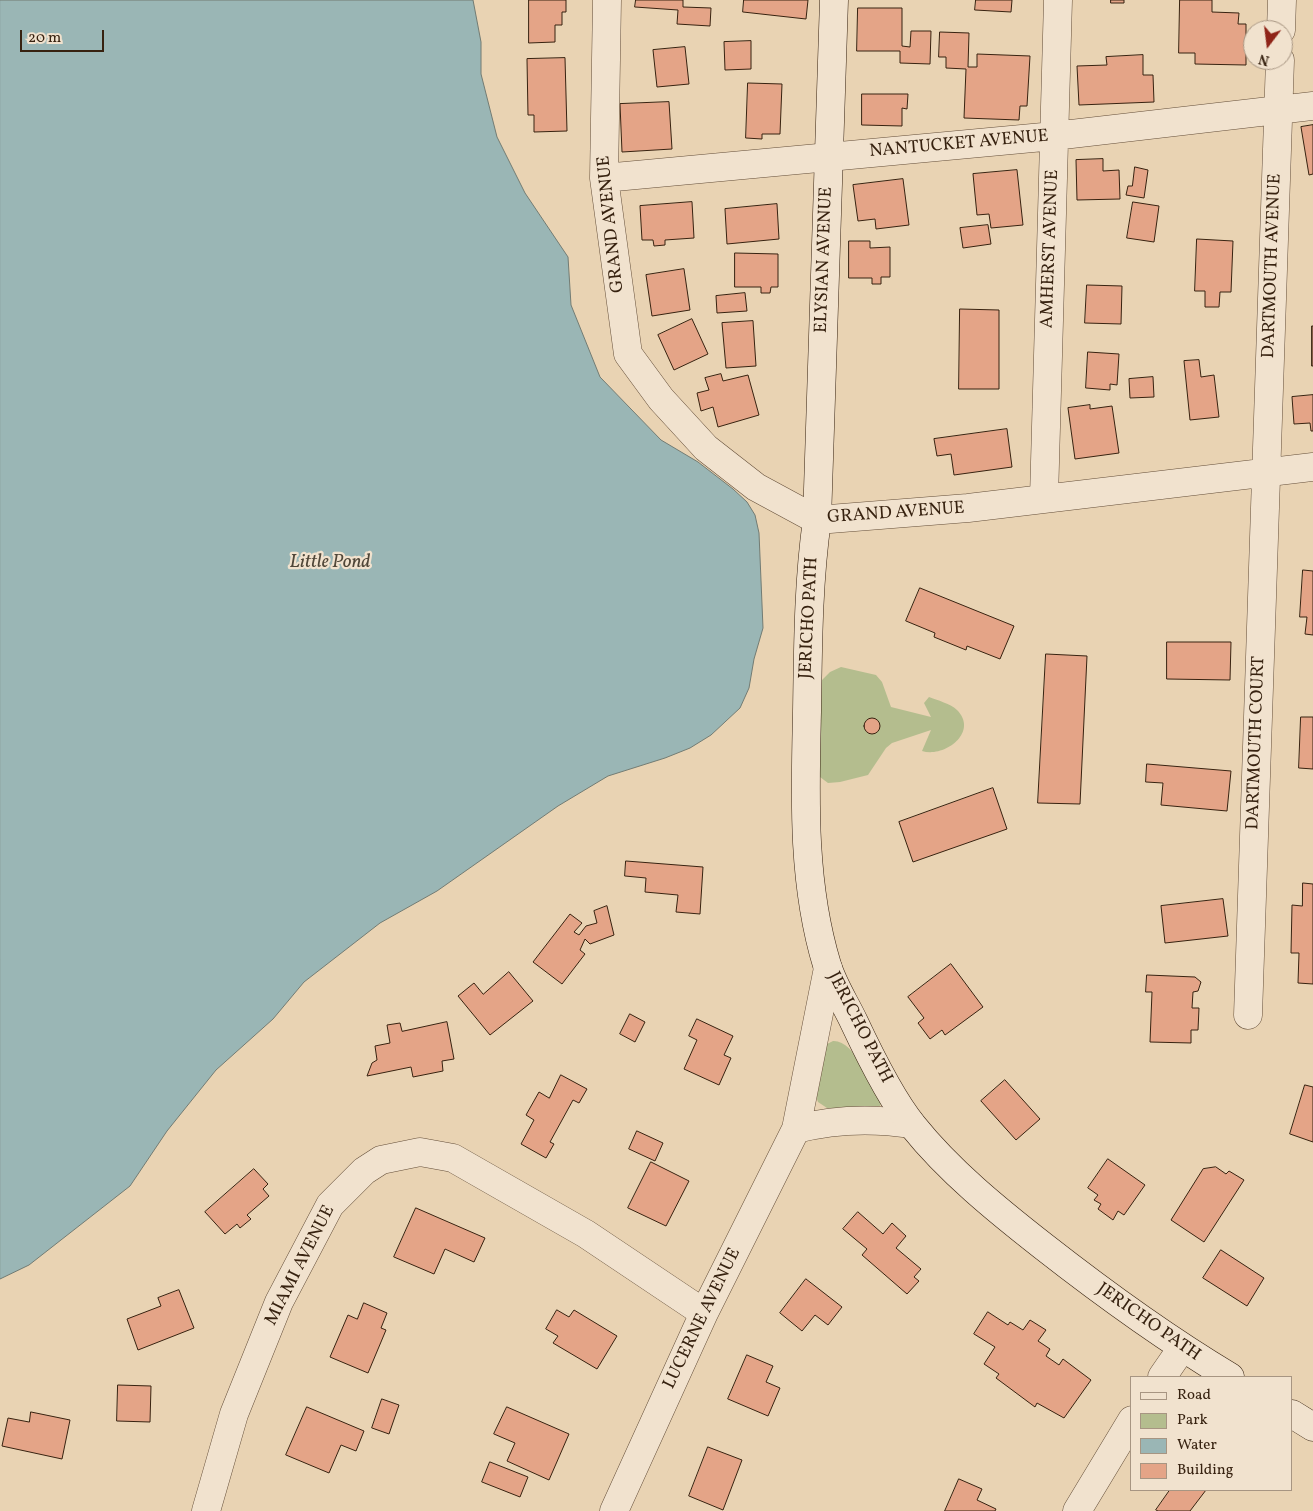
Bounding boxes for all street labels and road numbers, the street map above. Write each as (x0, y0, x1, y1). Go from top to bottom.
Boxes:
street label: NANTUCKET AVENUE (869, 126, 1049, 164)
street label: GRAND AVENUE (594, 154, 630, 294)
street label: AMHERST AVENUE (1037, 169, 1065, 329)
street label: DARTMOUTH AVENUE (1259, 173, 1287, 359)
street label: ELYSIAN AVENUE (812, 186, 838, 334)
street label: GRAND AVENUE (827, 498, 965, 530)
street label: JERICHO PATH (796, 556, 824, 680)
street label: DARTMOUTH COURT (1243, 656, 1271, 830)
street label: JERICHO PATH (822, 969, 896, 1087)
street label: MIAMI AVENUE (261, 1202, 341, 1330)
street label: LUCERNE AVENUE (659, 1245, 747, 1393)
street label: JERICHO PATH (1092, 1279, 1204, 1367)

